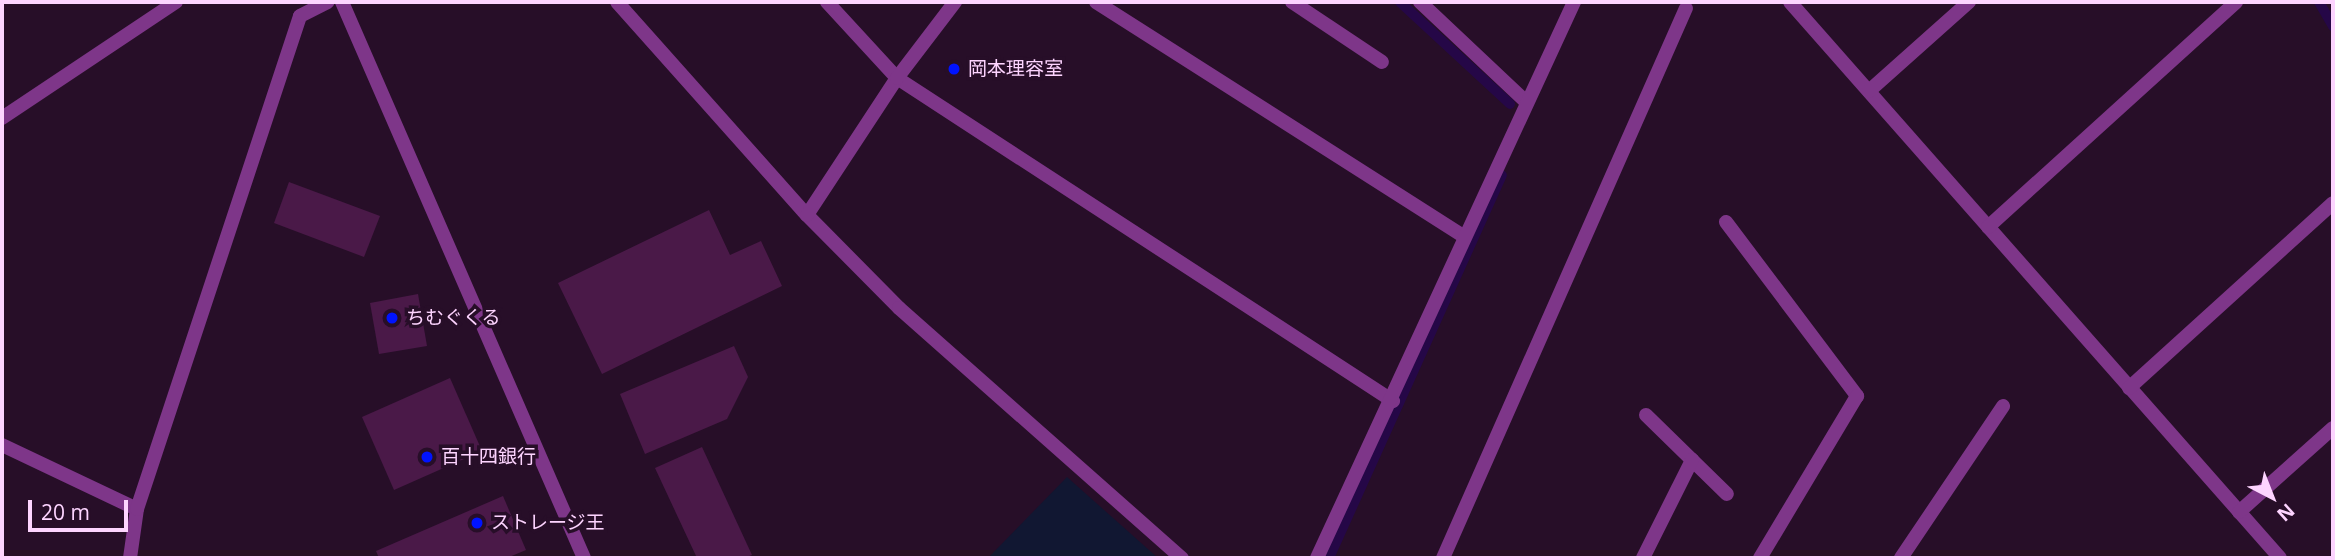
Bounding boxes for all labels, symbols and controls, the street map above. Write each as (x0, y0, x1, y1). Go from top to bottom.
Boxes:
place label: 岡本理容室 (968, 58, 1063, 80)
marker: 岡本理容室 (946, 61, 962, 77)
place label: ちむぐくる (406, 307, 501, 329)
marker: ちむぐくる (384, 310, 400, 326)
place label: 百十四銀行 (441, 446, 536, 468)
marker: 百十四銀行 (419, 449, 435, 465)
north arrow (2237, 462, 2307, 532)
scale bar (32, 486, 131, 530)
text: 20 m (41, 498, 90, 526)
text: N (2272, 498, 2300, 527)
place label: ストレージ王 (491, 512, 605, 534)
marker: ストレージ王 (469, 515, 485, 531)

